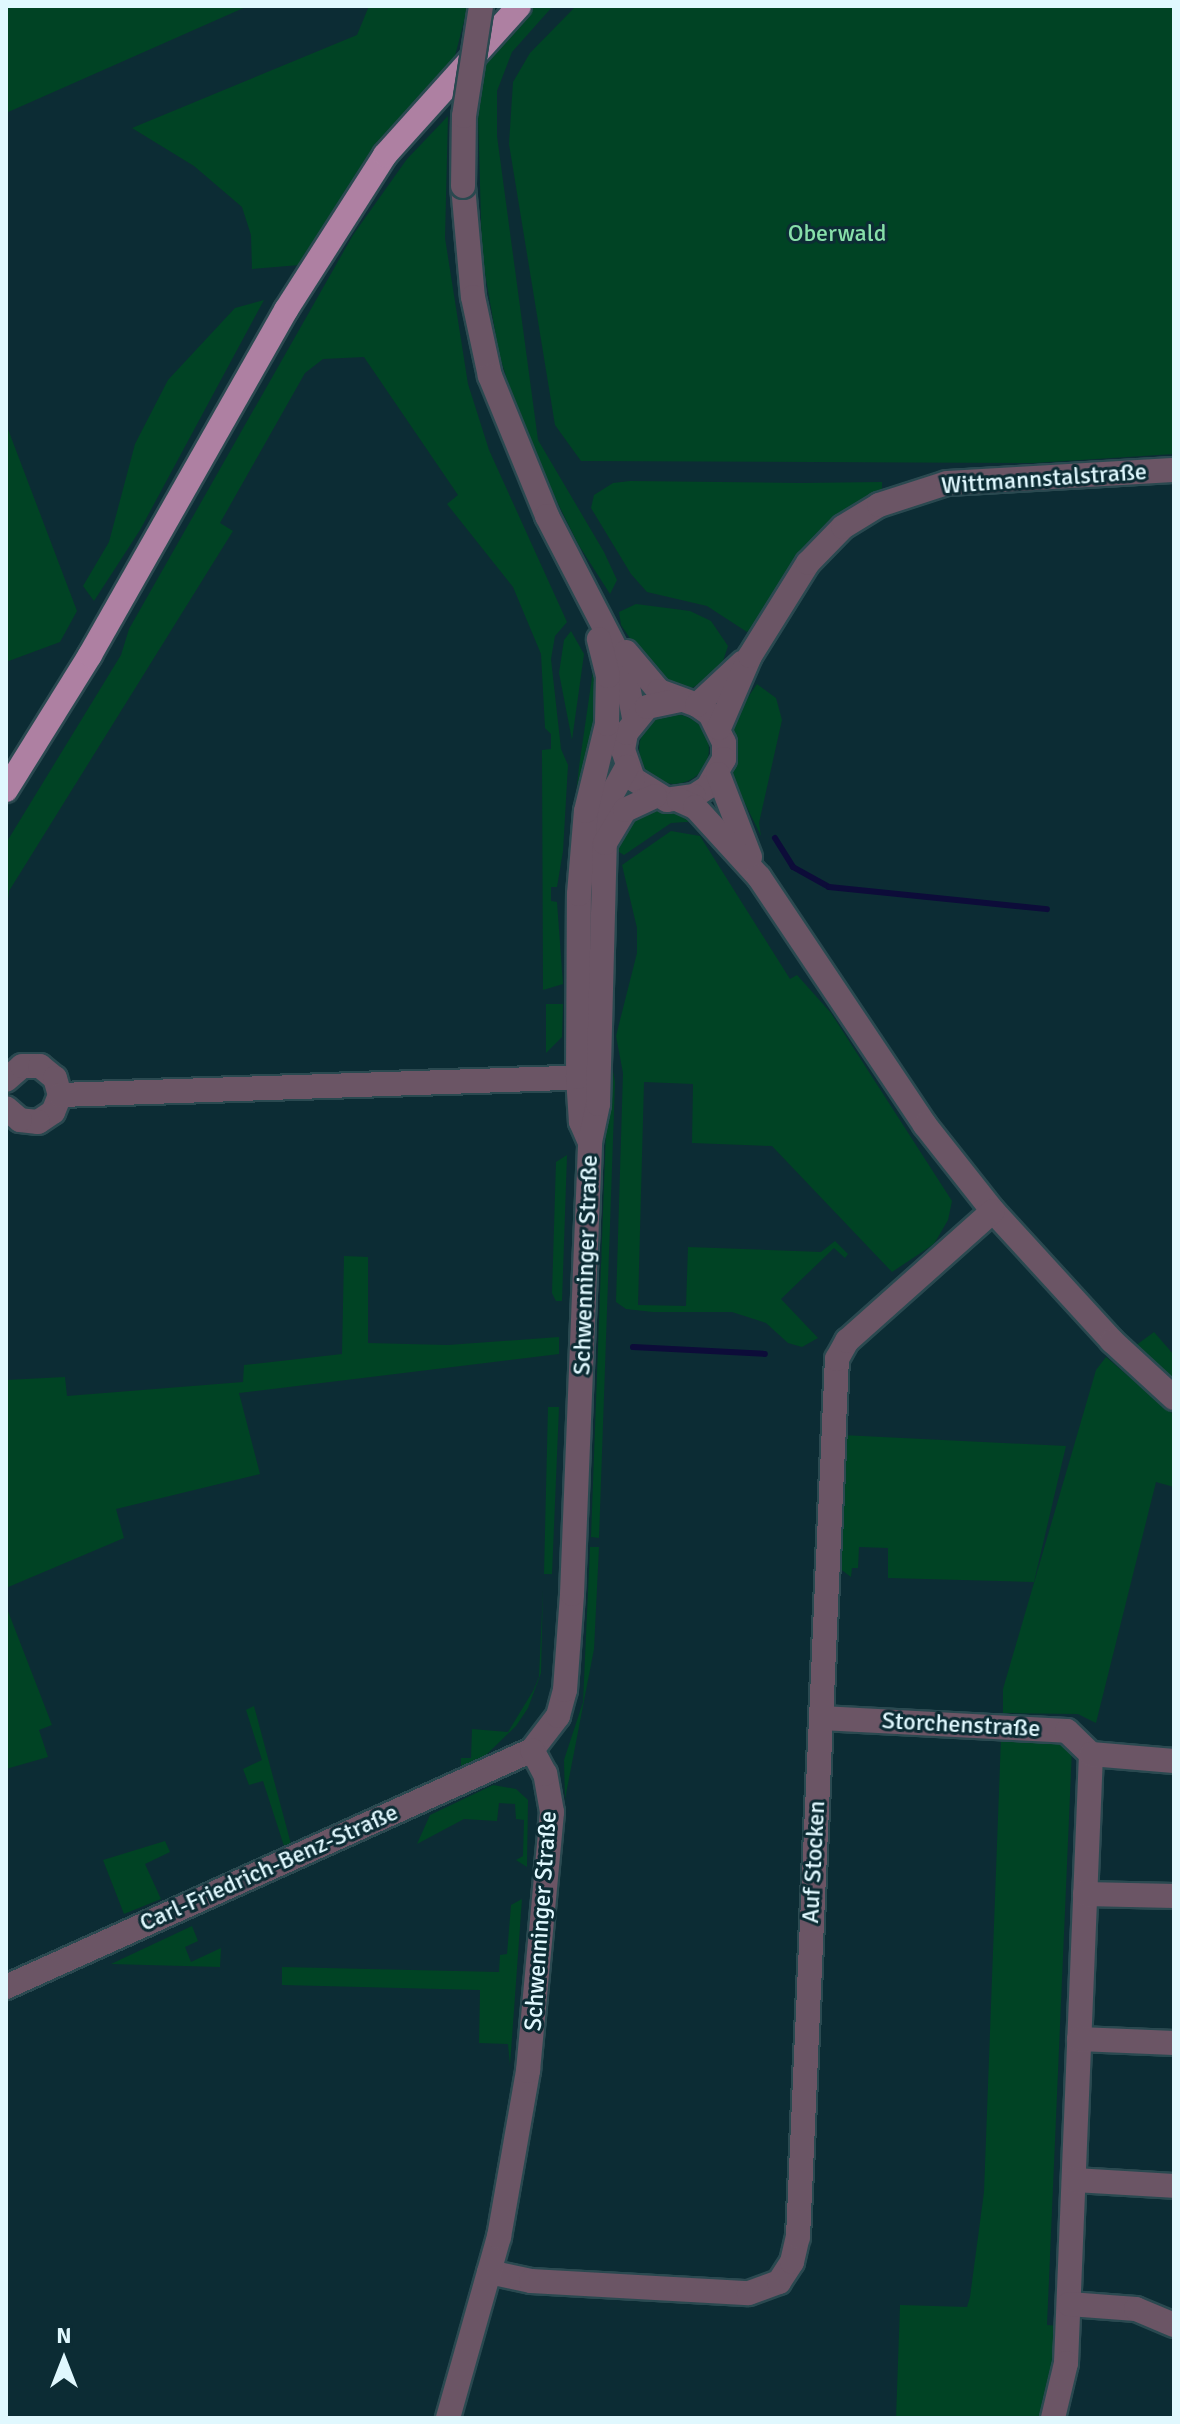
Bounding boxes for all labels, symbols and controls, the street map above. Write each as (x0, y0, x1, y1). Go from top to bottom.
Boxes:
park label: Oberwald (788, 220, 886, 248)
street label: Wittmannstalstraße (940, 457, 1148, 501)
street label: Schwenninger Straße (568, 1154, 604, 1376)
street label: Storchenstraße (881, 1706, 1041, 1744)
street label: Carl-Friedrich-Benz-Straße (135, 1798, 403, 1938)
street label: Auf Stocken (796, 1800, 832, 1924)
street label: Schwenninger Straße (519, 1810, 563, 2032)
north arrow (24, 2320, 104, 2400)
text: N (56, 2322, 72, 2349)

